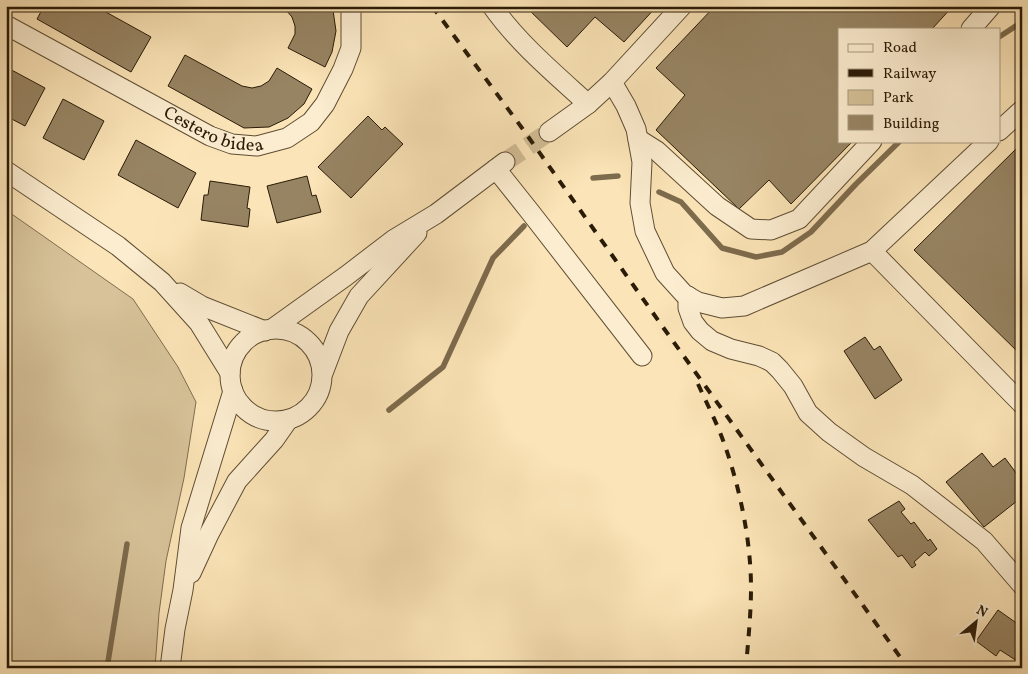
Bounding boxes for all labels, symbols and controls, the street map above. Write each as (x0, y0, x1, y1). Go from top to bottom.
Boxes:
legend (838, 28, 1000, 142)
text: Road (883, 38, 917, 59)
text: Railway (883, 64, 936, 85)
text: Park (883, 88, 914, 109)
street label: Cestero bidea (159, 100, 267, 159)
text: Building (883, 114, 940, 135)
north arrow (950, 596, 1000, 646)
text: N (973, 601, 991, 623)

